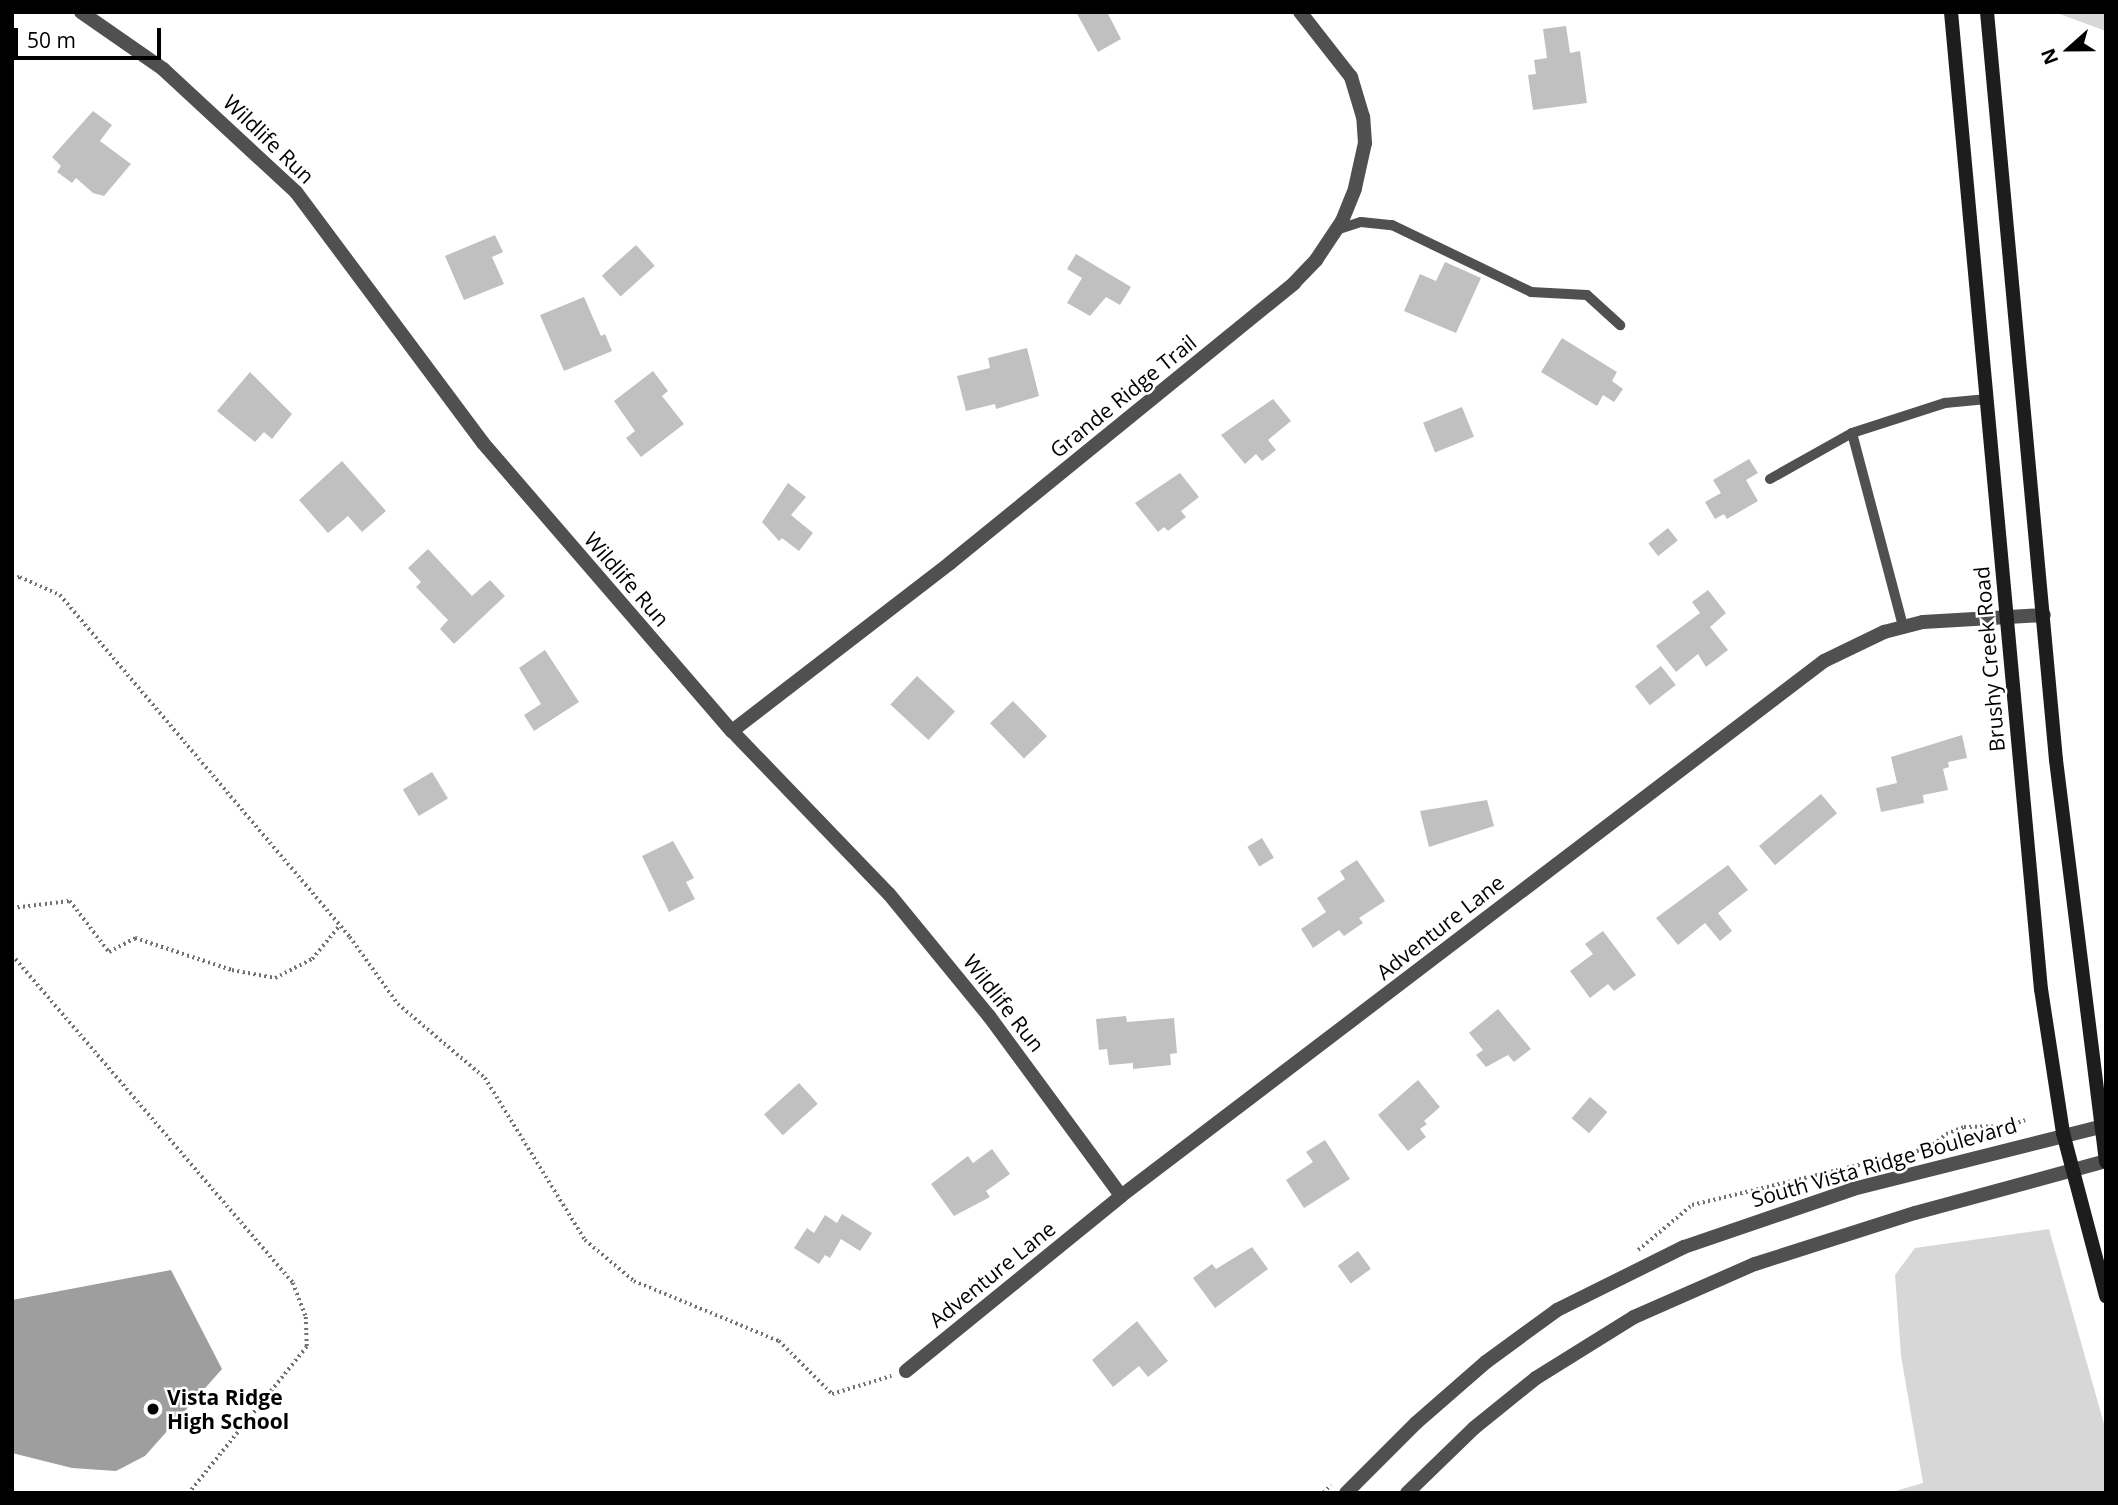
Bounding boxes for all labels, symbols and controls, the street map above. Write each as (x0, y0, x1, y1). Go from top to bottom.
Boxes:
scale bar (18, 14, 164, 58)
north arrow (2034, 14, 2104, 84)
text: 50 m (27, 26, 76, 54)
text: N (2034, 45, 2064, 68)
street label: Wildlife Run (218, 89, 320, 189)
street label: Grande Ridge Trail (1045, 329, 1201, 463)
street label: Wildlife Run (579, 527, 675, 631)
street label: Brushy Creek Road (1968, 565, 2010, 753)
street label: Adventure Lane (1371, 869, 1509, 985)
street label: Wildlife Run (958, 949, 1050, 1057)
street label: South Vista Ridge Boulevard (1748, 1112, 2020, 1212)
street label: Adventure Lane (924, 1216, 1060, 1332)
place label: Vista Ridge High School (167, 1384, 289, 1434)
marker: Vista Ridge High School (145, 1401, 161, 1417)

